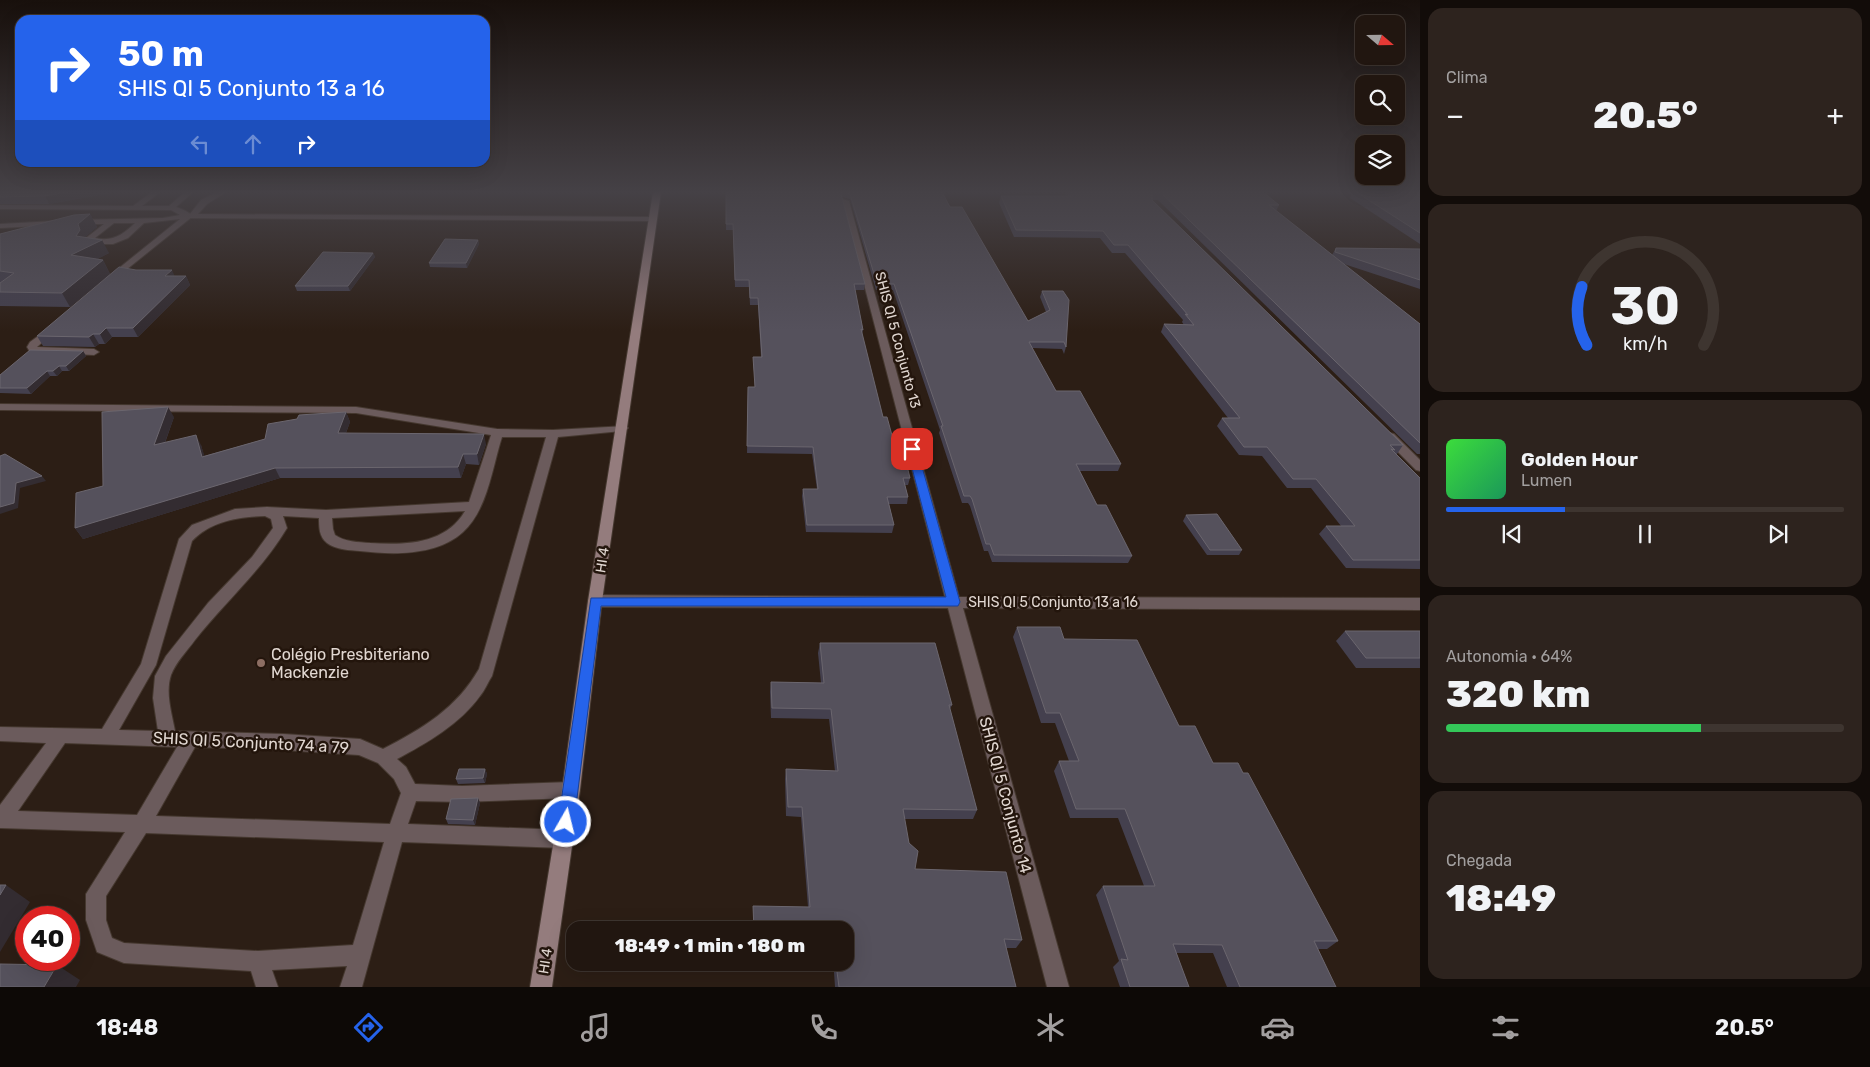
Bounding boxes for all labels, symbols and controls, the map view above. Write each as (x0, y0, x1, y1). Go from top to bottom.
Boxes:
north arrow (1355, 15, 1405, 65)
map controls (1355, 15, 1405, 185)
text: 50 m (118, 33, 204, 75)
icon: right (35, 35, 100, 100)
text: Clima (1446, 68, 1487, 87)
text: SHIS QI 5 Conjunto 13 a 16 (118, 75, 385, 102)
button: search (1355, 75, 1405, 125)
text: 20.5° (1593, 92, 1698, 138)
text: − (1446, 99, 1464, 132)
text: + (1827, 99, 1844, 132)
icon: left (186, 130, 214, 158)
icon: ahead (239, 130, 267, 158)
icon: right (292, 130, 320, 158)
button: layers (1355, 135, 1405, 185)
street label: SHIS QI 5 Conjunto 13 (871, 270, 924, 410)
text: 30 (1610, 275, 1680, 337)
text: km/h (1623, 333, 1667, 354)
pin (891, 428, 933, 470)
icon: arrive (898, 435, 926, 463)
text: Golden Hour (1521, 448, 1638, 471)
text: Lumen (1521, 471, 1572, 490)
icon: previous (1498, 520, 1526, 548)
icon: pause (1631, 520, 1659, 548)
icon: next (1764, 520, 1792, 548)
street label: HI 4 (592, 546, 613, 574)
street label: SHIS QI 5 Conjunto 13 a 16 (968, 594, 1138, 611)
place label: Colégio Presbiteriano Mackenzie (271, 645, 430, 682)
text: Autonomia · 64% (1446, 647, 1572, 666)
marker: Colégio Presbiteriano Mackenzie (255, 657, 267, 669)
text: 320 km (1446, 671, 1590, 717)
street label: SHIS QI 5 Conjunto 14 (975, 715, 1036, 875)
street label: SHIS QI 5 Conjunto 74 a 79 (152, 728, 349, 757)
position arrow (539, 795, 591, 847)
text: Chegada (1446, 851, 1512, 870)
text: 18:49 (1446, 875, 1556, 921)
speed limit sign: 40 (15, 906, 80, 971)
text: 18:49 · 1 min · 180 m (615, 934, 805, 957)
street label: HI 4 (535, 947, 556, 975)
icon: directions (351, 1010, 386, 1045)
icon: music (578, 1010, 613, 1045)
icon: phone (806, 1010, 841, 1045)
icon: climate (1033, 1010, 1068, 1045)
icon: car (1260, 1010, 1295, 1045)
icon: filters (1488, 1010, 1523, 1045)
text: 18:48 (96, 1014, 158, 1041)
text: 20.5° (1715, 1014, 1774, 1041)

